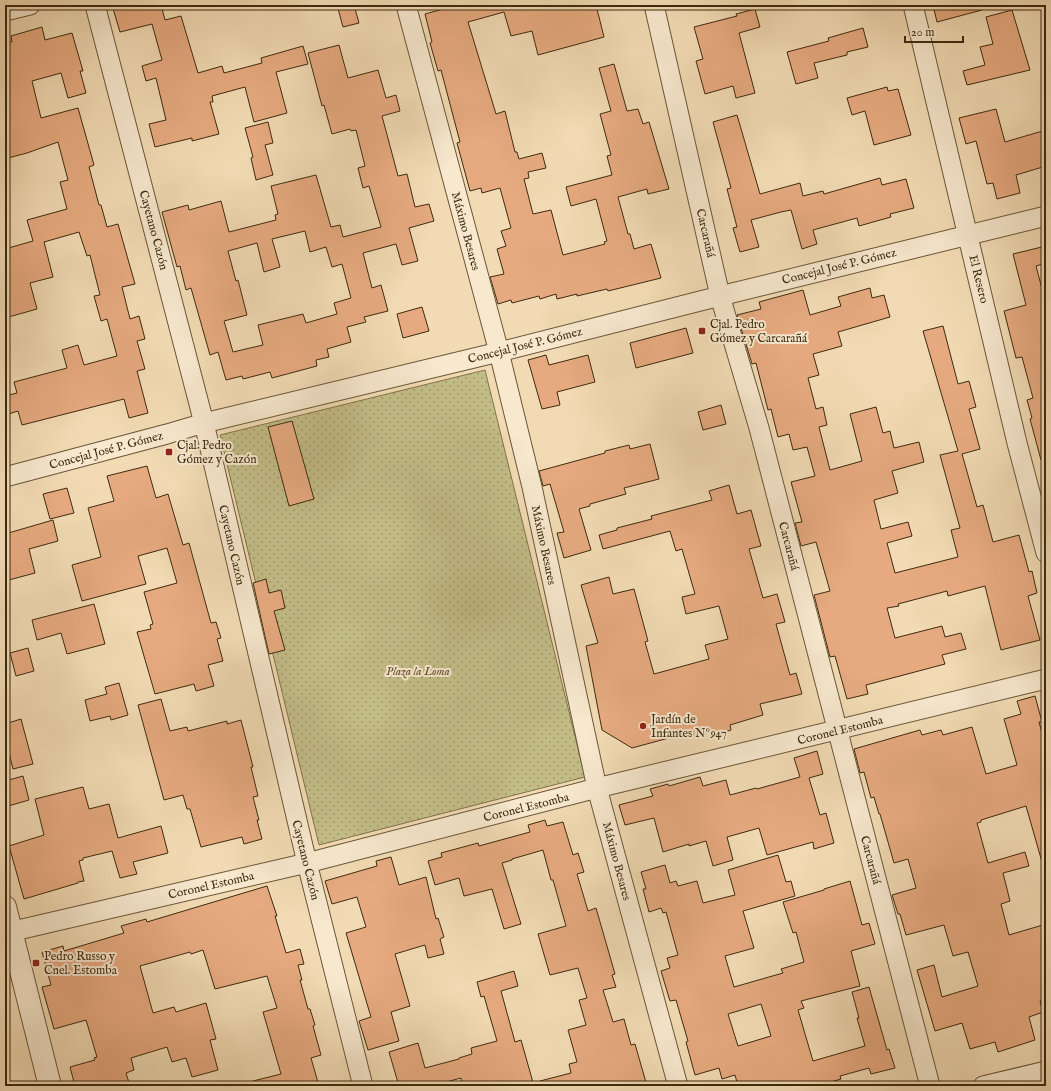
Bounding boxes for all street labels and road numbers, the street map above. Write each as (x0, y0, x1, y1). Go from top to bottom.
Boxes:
street label: Cayetano Cazón (136, 189, 172, 272)
street label: Máximo Besares (448, 190, 483, 272)
street label: Carcarañá (693, 207, 719, 260)
street label: Concejal José P. Gómez (780, 245, 899, 289)
street label: El Resero (965, 253, 992, 305)
street label: Concejal José P. Gómez (466, 324, 585, 368)
street label: Concejal José P. Gómez (48, 428, 165, 474)
street label: Cayetano Cazón (215, 504, 248, 587)
street label: Máximo Besares (528, 504, 559, 586)
street label: Carcarañá (775, 520, 802, 573)
street label: Coronel Estomba (796, 712, 885, 748)
street label: Coronel Estomba (482, 789, 571, 825)
street label: Cayetano Cazón (288, 819, 323, 902)
street label: Máximo Besares (599, 820, 634, 902)
street label: Carcarañá (857, 834, 884, 887)
street label: Coronel Estomba (167, 868, 256, 903)

